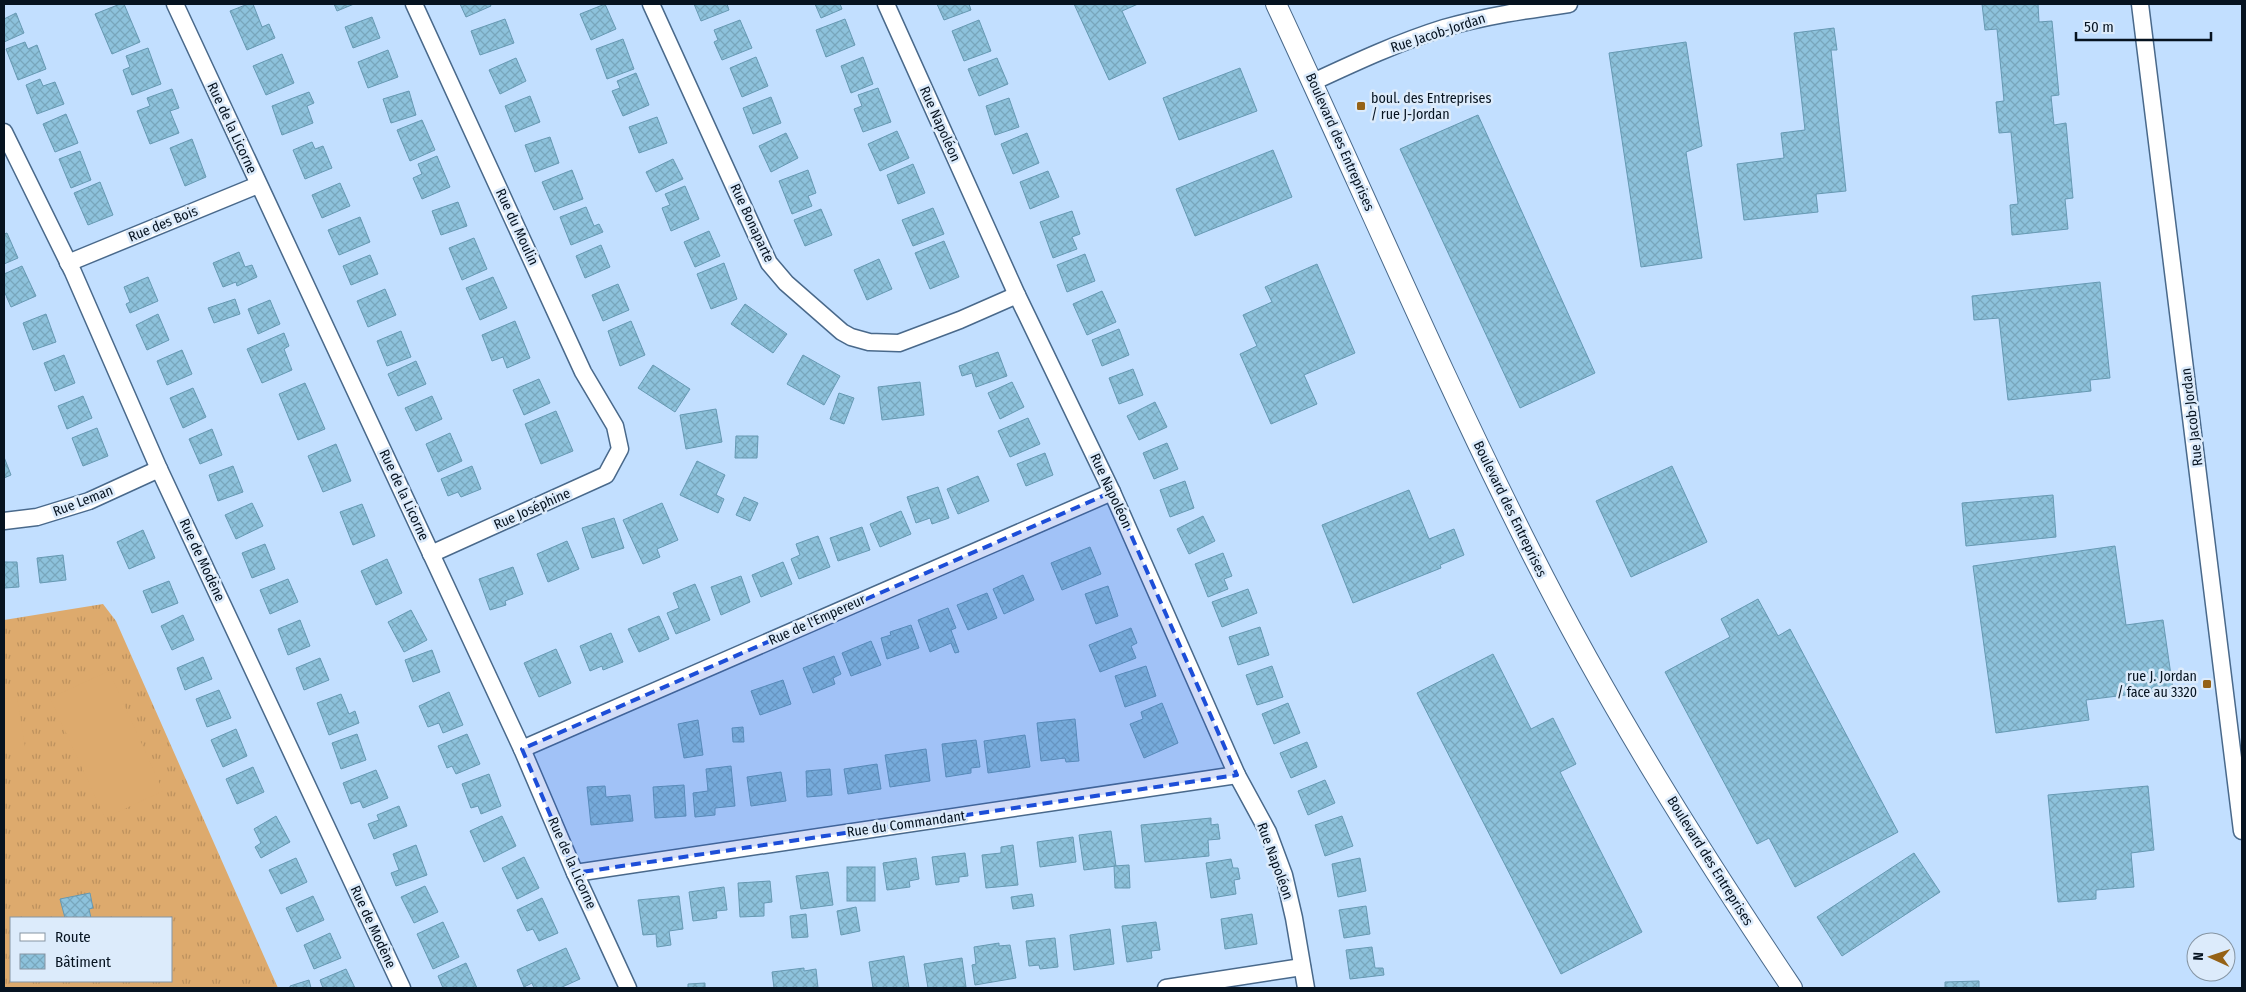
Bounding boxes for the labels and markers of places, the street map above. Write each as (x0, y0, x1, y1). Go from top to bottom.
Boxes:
place label: boul. des Entreprises / rue J-Jordan (1371, 90, 1491, 123)
marker: boul. des Entreprises / rue J-Jordan (1355, 100, 1367, 112)
place label: rue J. Jordan / face au 3320 (2117, 668, 2197, 701)
marker: rue J. Jordan / face au 3320 (2201, 678, 2213, 690)

